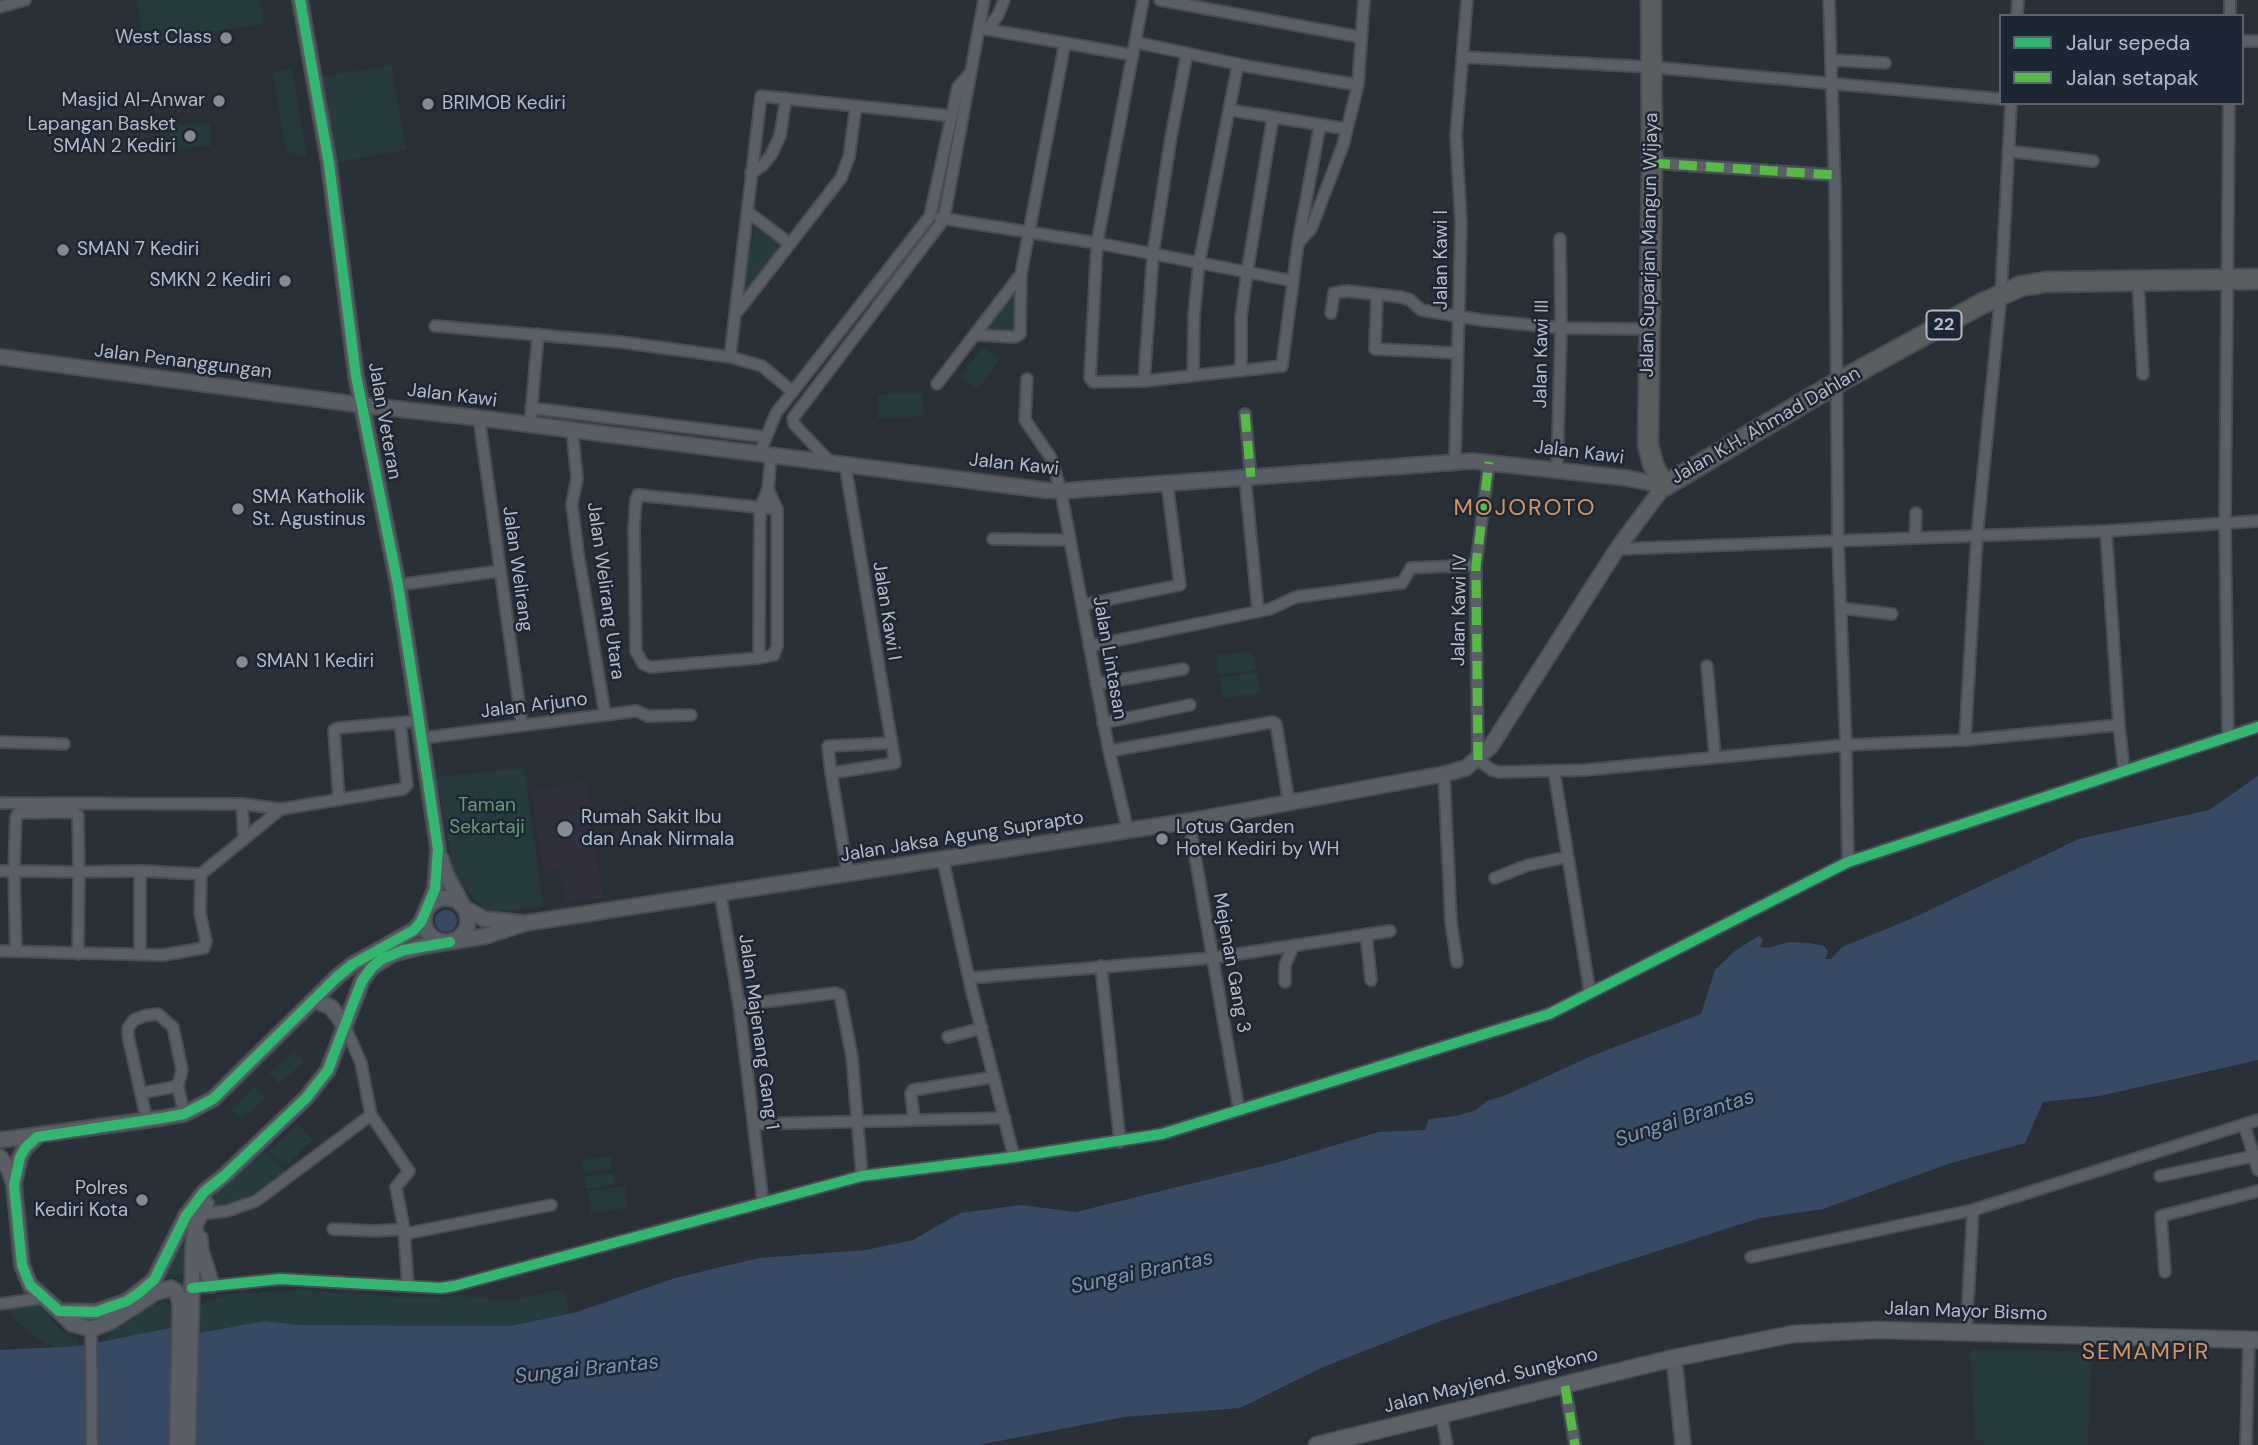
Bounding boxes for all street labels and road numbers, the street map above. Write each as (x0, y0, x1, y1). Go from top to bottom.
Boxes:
street label: Jalan Suparjan Mangun Wijaya (1636, 112, 1664, 378)
street label: Jalan Kawi I (1431, 210, 1453, 310)
street label: Jalan Kawi III (1530, 299, 1554, 409)
road number: 22 (1926, 310, 1962, 340)
street label: Jalan Penanggungan (93, 340, 273, 384)
street label: Jalan Veteran (362, 361, 406, 481)
street label: Jalan K.H. Ahmad Dahlan (1667, 362, 1865, 490)
street label: Jalan Kawi (406, 379, 498, 413)
street label: Jalan Kawi (1533, 436, 1625, 470)
street label: Jalan Kawi (968, 449, 1060, 481)
street label: Jalan Welirang Utara (581, 501, 629, 681)
street label: Jalan Welirang (497, 505, 537, 633)
street label: Jalan Kawi IV (1448, 554, 1472, 666)
street label: Jalan Kawi I (867, 560, 905, 662)
street label: Jalan Lintasan (1087, 595, 1131, 721)
street label: Jalan Arjuno (479, 688, 589, 724)
street label: Jalan Jaksa Agung Suprapto (839, 806, 1085, 868)
street label: Mejenan Gang 3 (1207, 891, 1255, 1035)
street label: Jalan Majenang Gang 1 (733, 933, 783, 1131)
street label: Jalan Mayor Bismo (1884, 1298, 2048, 1326)
street label: Jalan Mayjend. Sungkono (1382, 1343, 1600, 1419)

